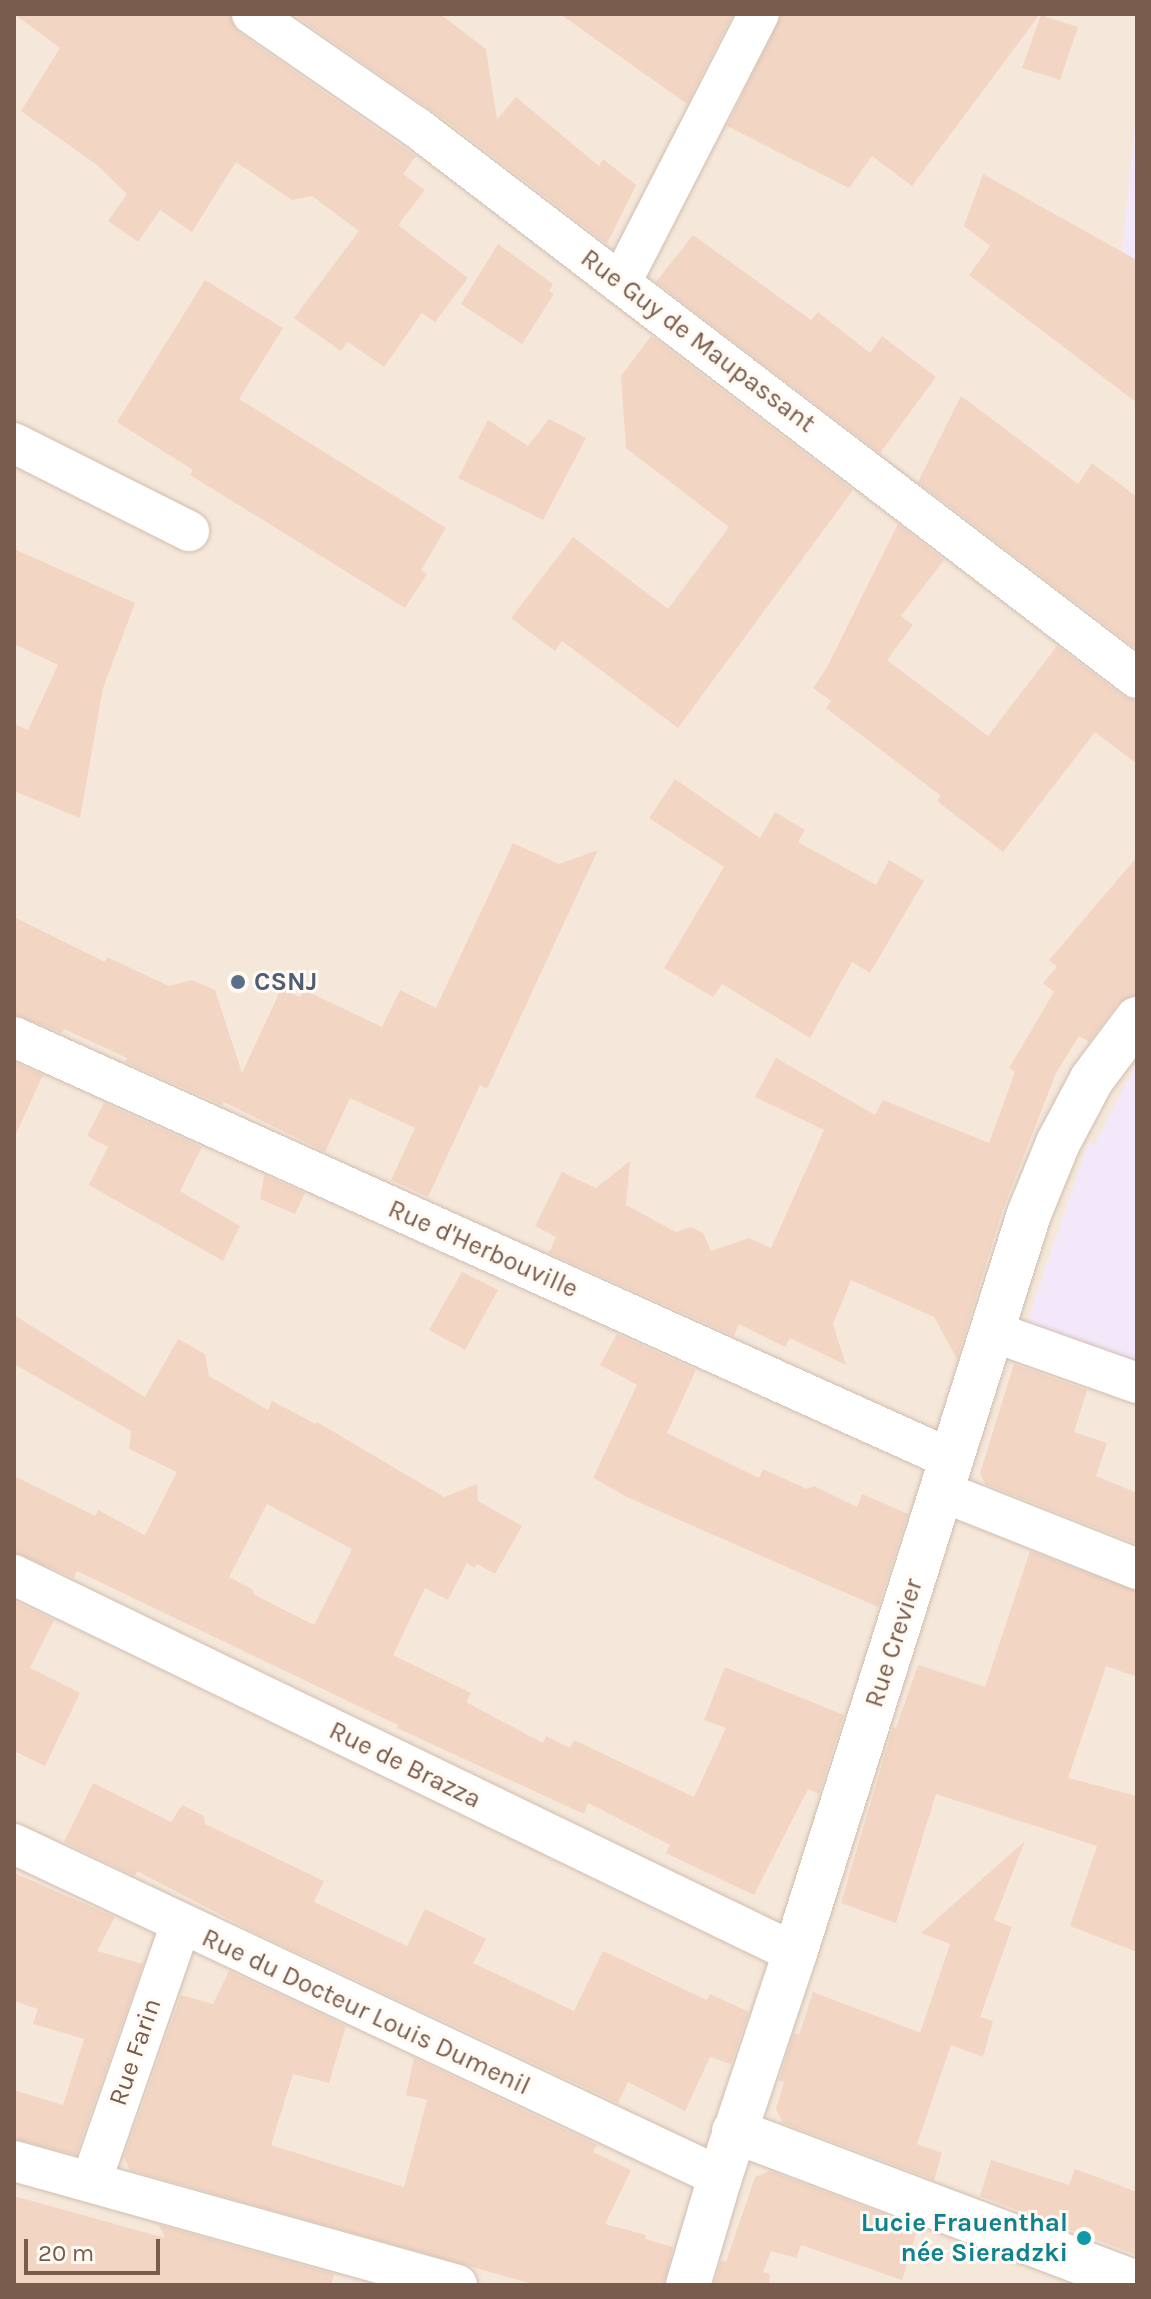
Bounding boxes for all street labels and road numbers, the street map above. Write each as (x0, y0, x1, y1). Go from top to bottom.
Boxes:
street label: Rue Guy de Maupassant (575, 243, 821, 439)
street label: Rue d'Herbouville (383, 1193, 583, 1305)
street label: Rue Crevier (859, 1575, 929, 1711)
street label: Rue de Brazza (324, 1715, 486, 1815)
street label: Rue du Docteur Louis Dumenil (197, 1922, 535, 2102)
street label: Rue Farin (102, 1994, 168, 2110)

